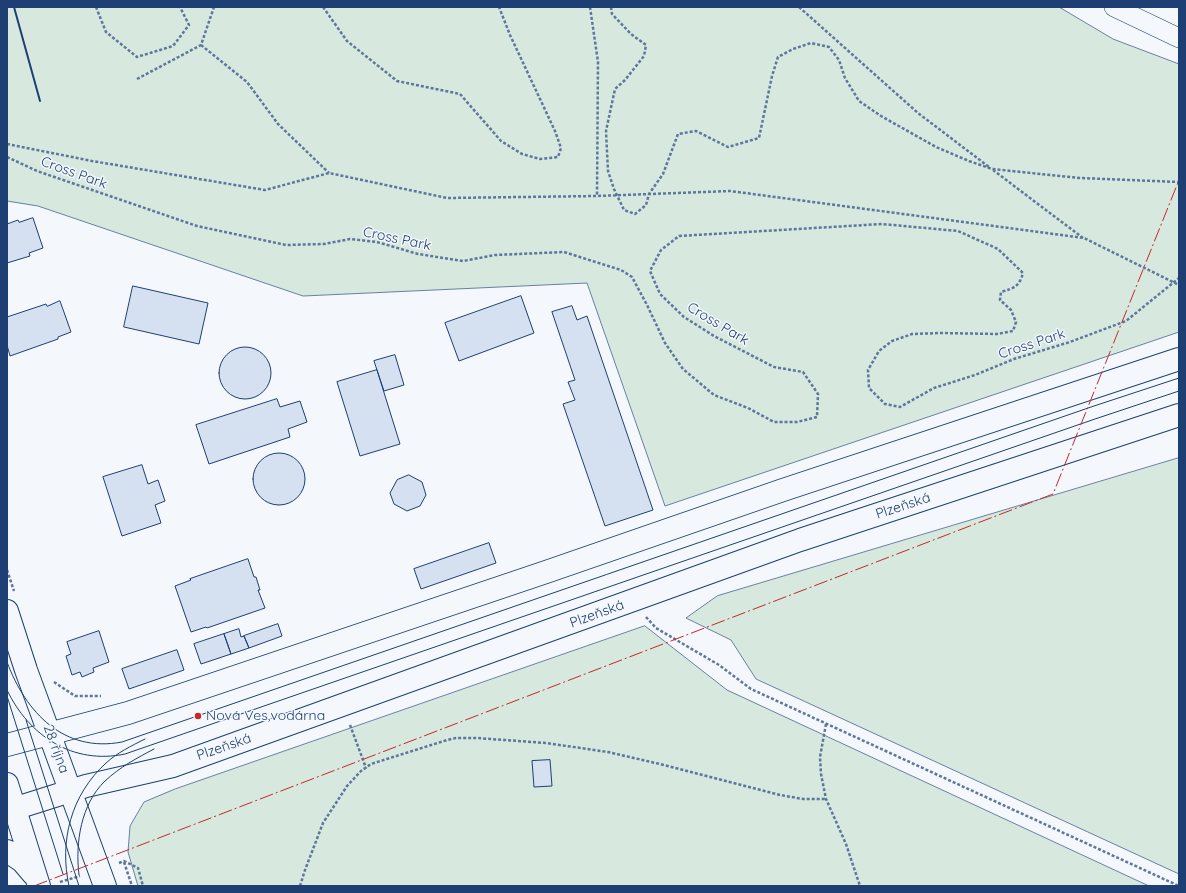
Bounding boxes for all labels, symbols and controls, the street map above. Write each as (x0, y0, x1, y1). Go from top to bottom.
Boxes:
street label: Cross Park (39, 153, 109, 193)
street label: Cross Park (361, 224, 433, 254)
street label: Cross Park (684, 299, 752, 349)
street label: Cross Park (996, 325, 1068, 363)
street label: Plzeňská (873, 489, 933, 523)
street label: Plzeňská (568, 596, 626, 632)
place label: Nová Ves,vodárna (206, 708, 325, 724)
marker: Nová Ves,vodárna (193, 711, 203, 721)
street label: 28. října (39, 722, 73, 776)
street label: Plzeňská (194, 730, 254, 764)

